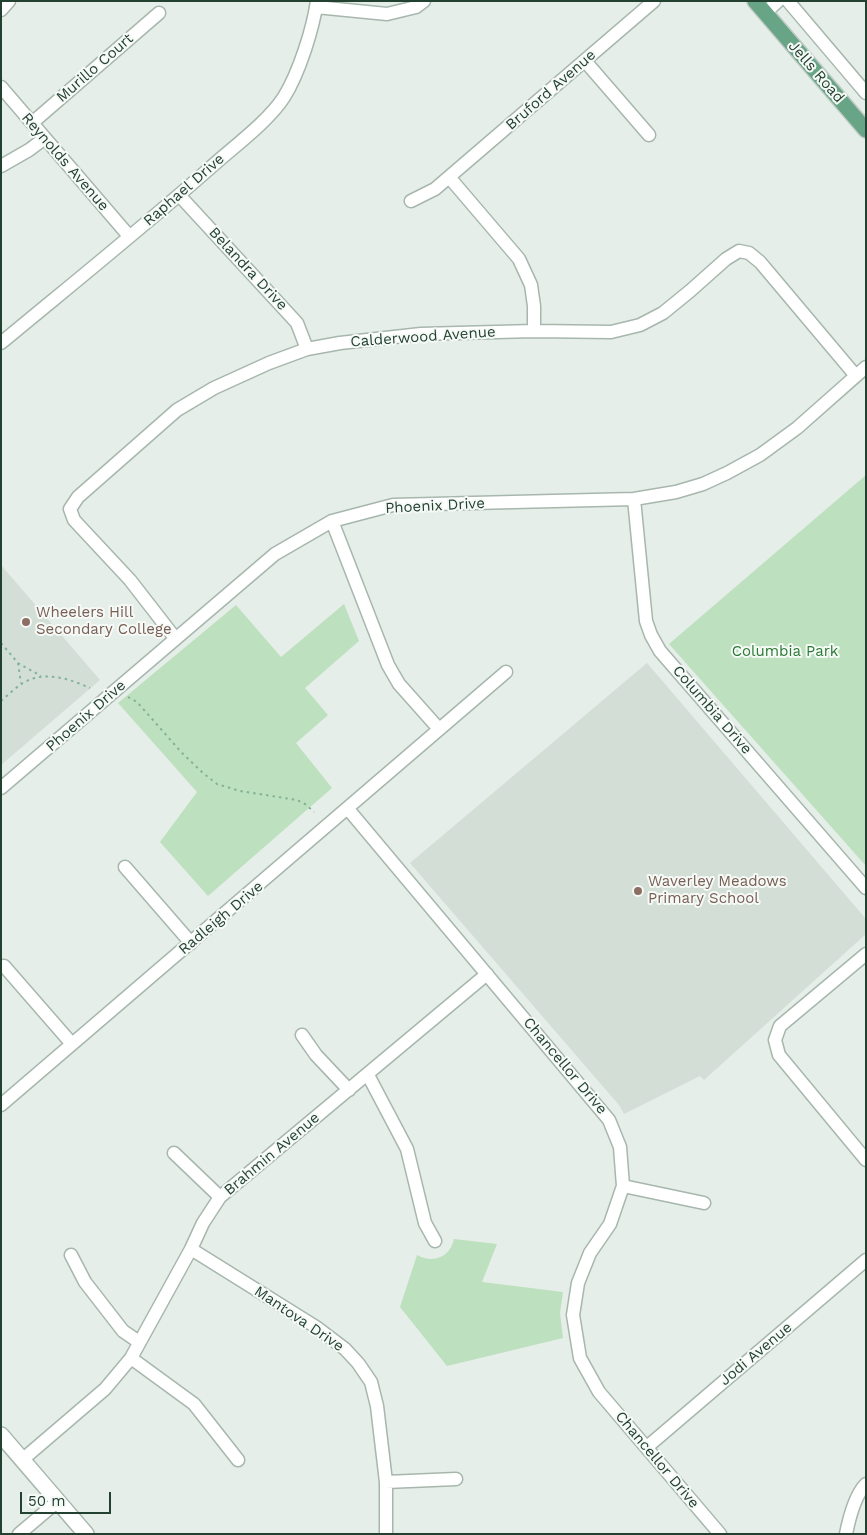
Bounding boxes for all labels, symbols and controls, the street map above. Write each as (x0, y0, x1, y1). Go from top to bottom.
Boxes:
street label: Murillo Court (53, 30, 137, 106)
street label: Jells Road (784, 37, 848, 107)
street label: Bruford Avenue (502, 46, 600, 134)
street label: Reynolds Avenue (17, 109, 113, 215)
street label: Raphael Drive (140, 150, 228, 230)
street label: Belandra Drive (205, 224, 291, 314)
street label: Calderwood Avenue (350, 323, 496, 351)
street label: Phoenix Drive (385, 494, 485, 518)
place label: Wheelers Hill Secondary College (36, 604, 172, 639)
marker: Wheelers Hill Secondary College (20, 616, 32, 628)
park label: Columbia Park (732, 643, 838, 661)
street label: Columbia Drive (669, 662, 755, 758)
street label: Phoenix Drive (42, 676, 130, 756)
place label: Waverley Meadows Primary School (648, 873, 787, 908)
street label: Radleigh Drive (175, 877, 267, 959)
marker: Waverley Meadows Primary School (632, 885, 644, 897)
street label: Chancellor Drive (519, 1014, 611, 1118)
street label: Brahmin Avenue (221, 1109, 323, 1199)
street label: Mantova Drive (251, 1282, 347, 1356)
street label: Jodi Avenue (716, 1319, 796, 1389)
street label: Chancellor Drive (611, 1408, 703, 1512)
scale bar (22, 1482, 114, 1514)
text: 50 m (28, 1492, 65, 1510)

